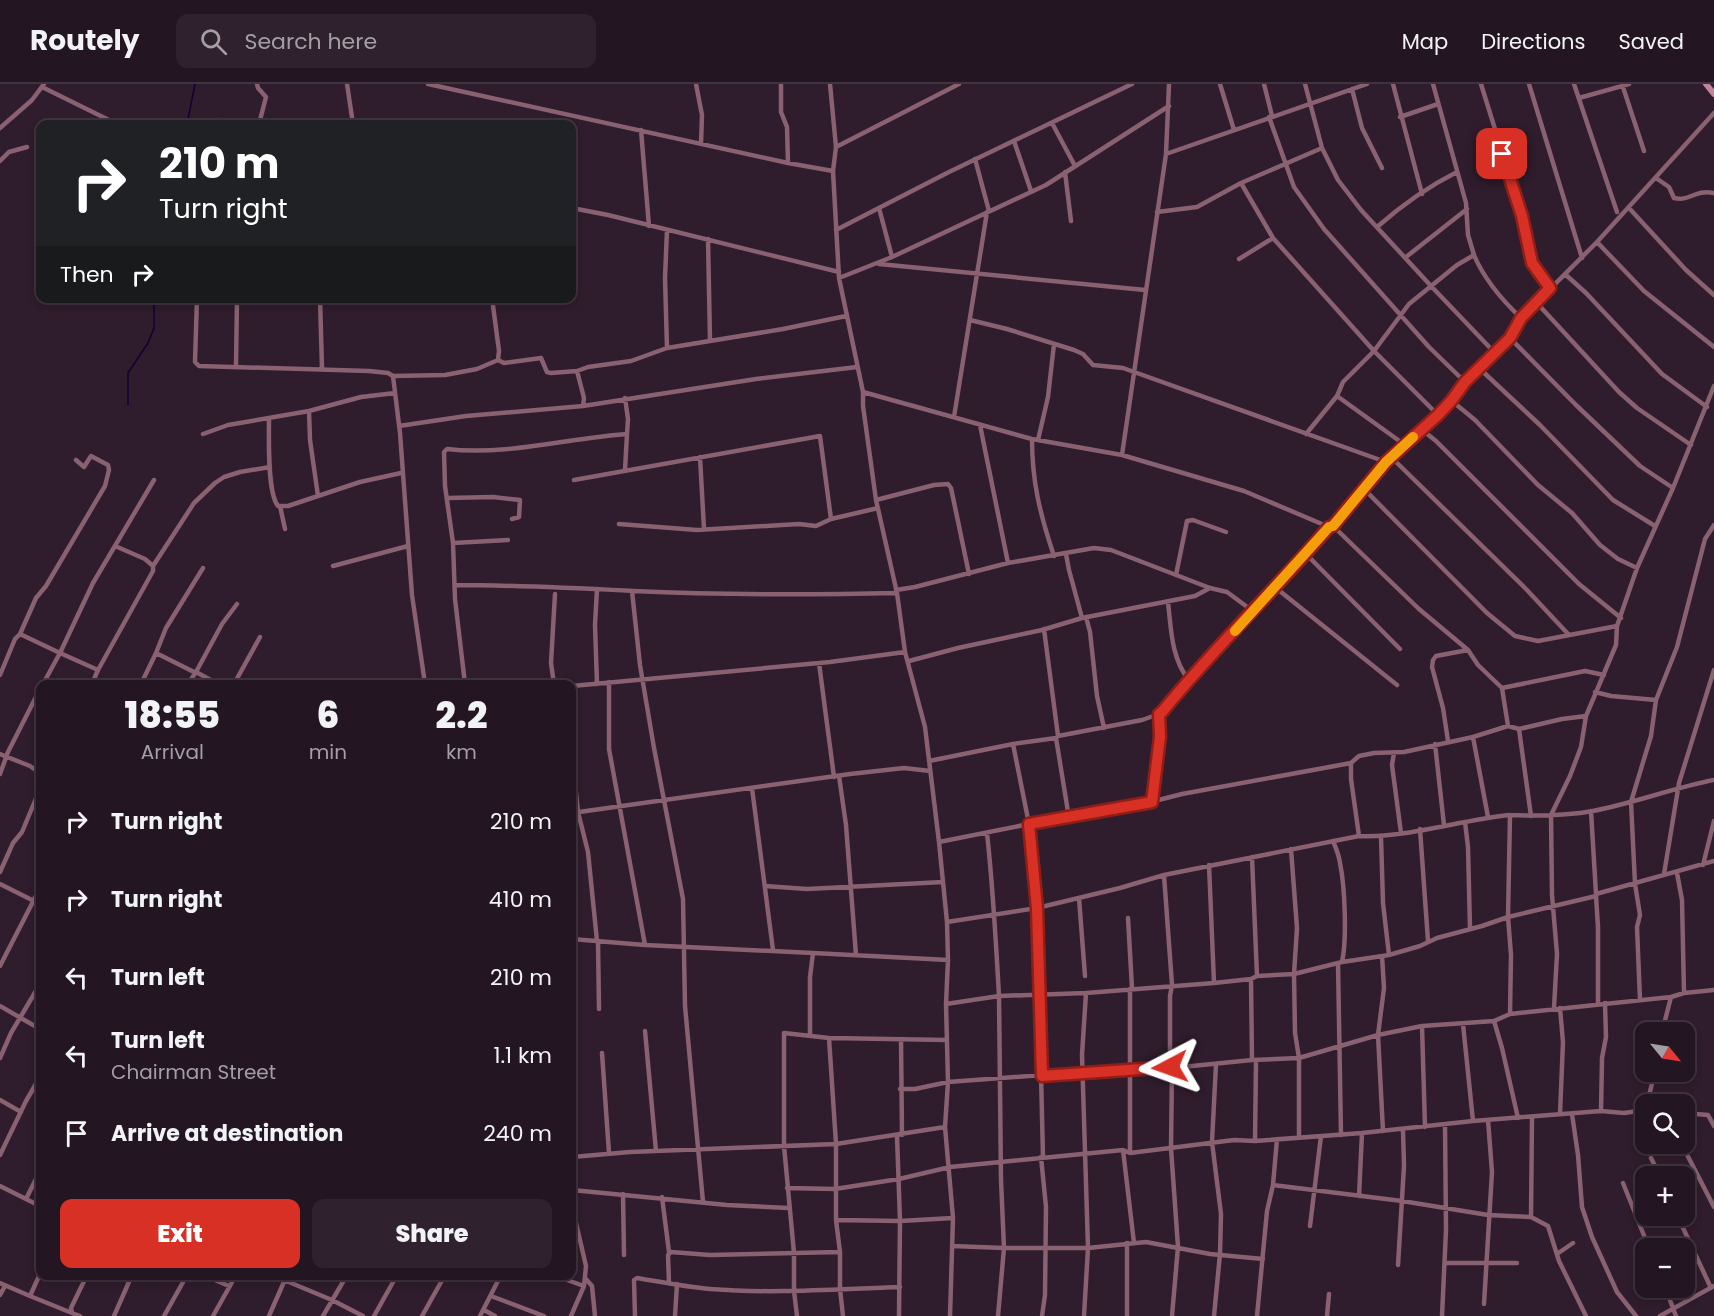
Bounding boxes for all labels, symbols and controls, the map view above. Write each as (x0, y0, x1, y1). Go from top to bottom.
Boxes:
search box (176, 14, 596, 68)
text: Routely (30, 21, 140, 60)
icon: search (197, 25, 230, 58)
text: Search here (245, 26, 377, 57)
text: Map (1402, 27, 1448, 56)
text: Directions (1481, 27, 1585, 56)
text: Saved (1618, 27, 1684, 56)
pin (1476, 128, 1527, 179)
text: 210 m (159, 134, 280, 193)
icon: arrive (1485, 137, 1518, 170)
icon: right (60, 144, 138, 222)
text: Turn right (159, 190, 288, 227)
icon: right (126, 258, 159, 291)
text: Then (60, 259, 114, 290)
text: 18:55 (125, 690, 220, 741)
text: 6 (316, 690, 339, 741)
text: 2.2 (436, 690, 487, 741)
text: Arrival (141, 738, 204, 766)
text: min (309, 738, 347, 766)
text: km (446, 738, 477, 766)
icon: right (60, 805, 93, 838)
text: Turn right (111, 806, 222, 837)
text: 210 m (490, 806, 552, 837)
icon: right (60, 883, 93, 916)
text: Turn right (111, 884, 222, 915)
text: 410 m (489, 884, 552, 915)
icon: left (60, 961, 93, 994)
text: Turn left (111, 962, 205, 993)
text: 210 m (490, 962, 552, 993)
north arrow (1635, 1022, 1695, 1082)
map controls (1635, 1022, 1695, 1298)
text: Turn left (111, 1025, 205, 1056)
position arrow (1138, 1035, 1202, 1099)
icon: left (60, 1039, 93, 1072)
text: 1.1 km (493, 1040, 552, 1071)
text: Chairman Street (111, 1058, 276, 1086)
button: search (1635, 1094, 1695, 1154)
icon: arrive (60, 1117, 93, 1150)
text: Arrive at destination (111, 1118, 343, 1149)
text: 240 m (483, 1118, 552, 1149)
button: + (1635, 1166, 1695, 1226)
button: Exit (60, 1199, 300, 1268)
button: Share (312, 1199, 552, 1268)
button: − (1635, 1238, 1695, 1298)

